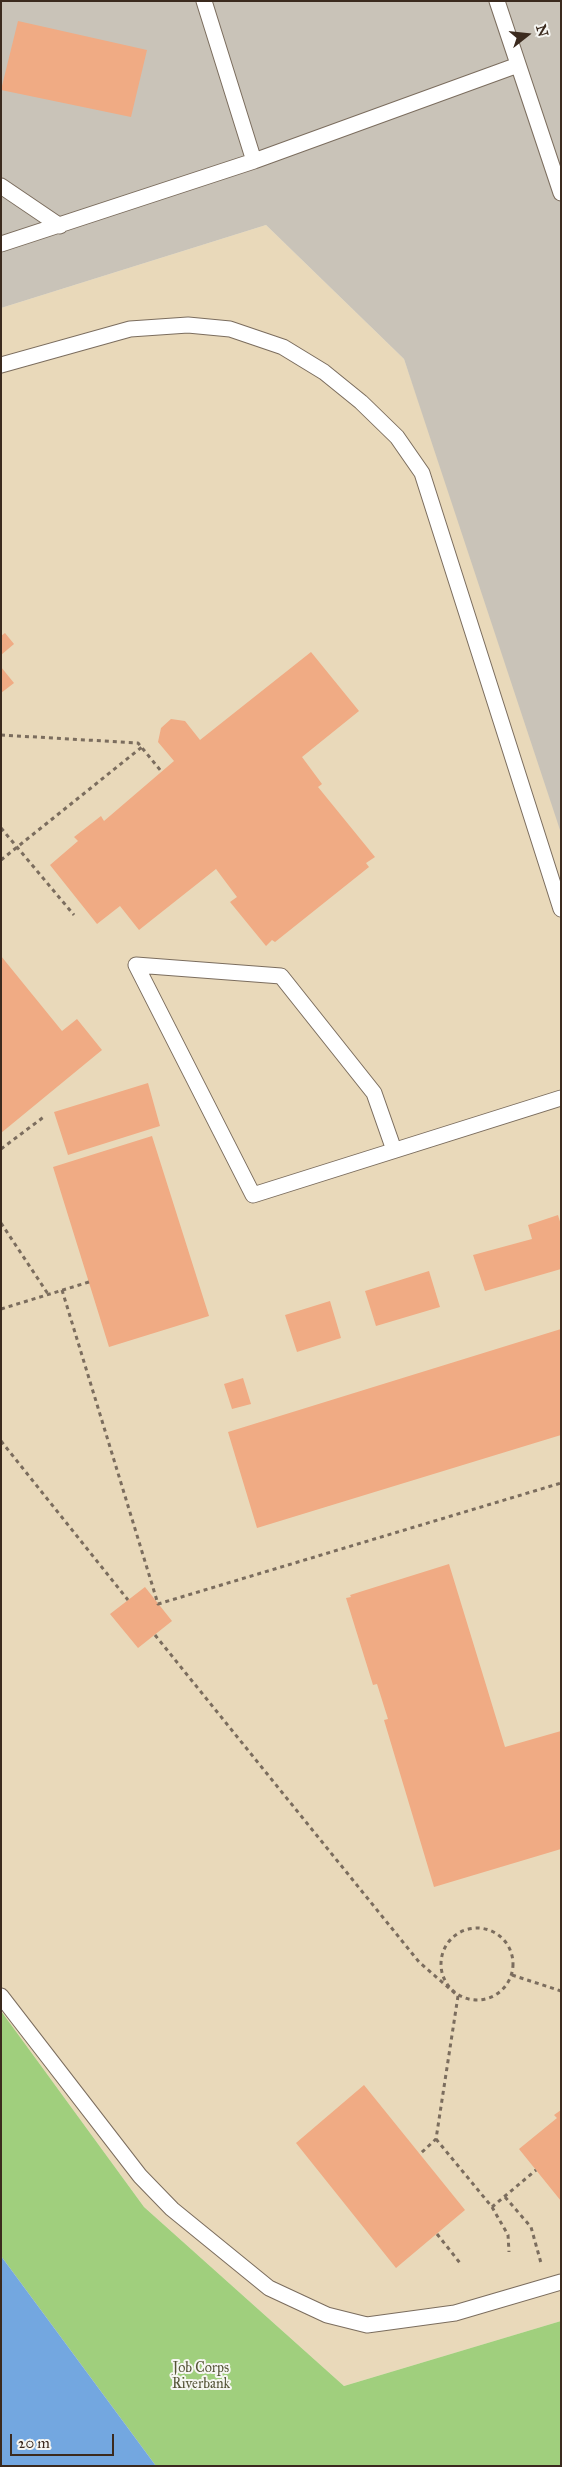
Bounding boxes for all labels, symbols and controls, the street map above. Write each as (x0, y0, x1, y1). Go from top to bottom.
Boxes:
north arrow (502, 10, 552, 60)
text: N (532, 23, 552, 39)
park label: Job Corps Riverbank (172, 2361, 230, 2394)
scale bar (12, 2424, 116, 2456)
text: 20 m (18, 2434, 50, 2452)

